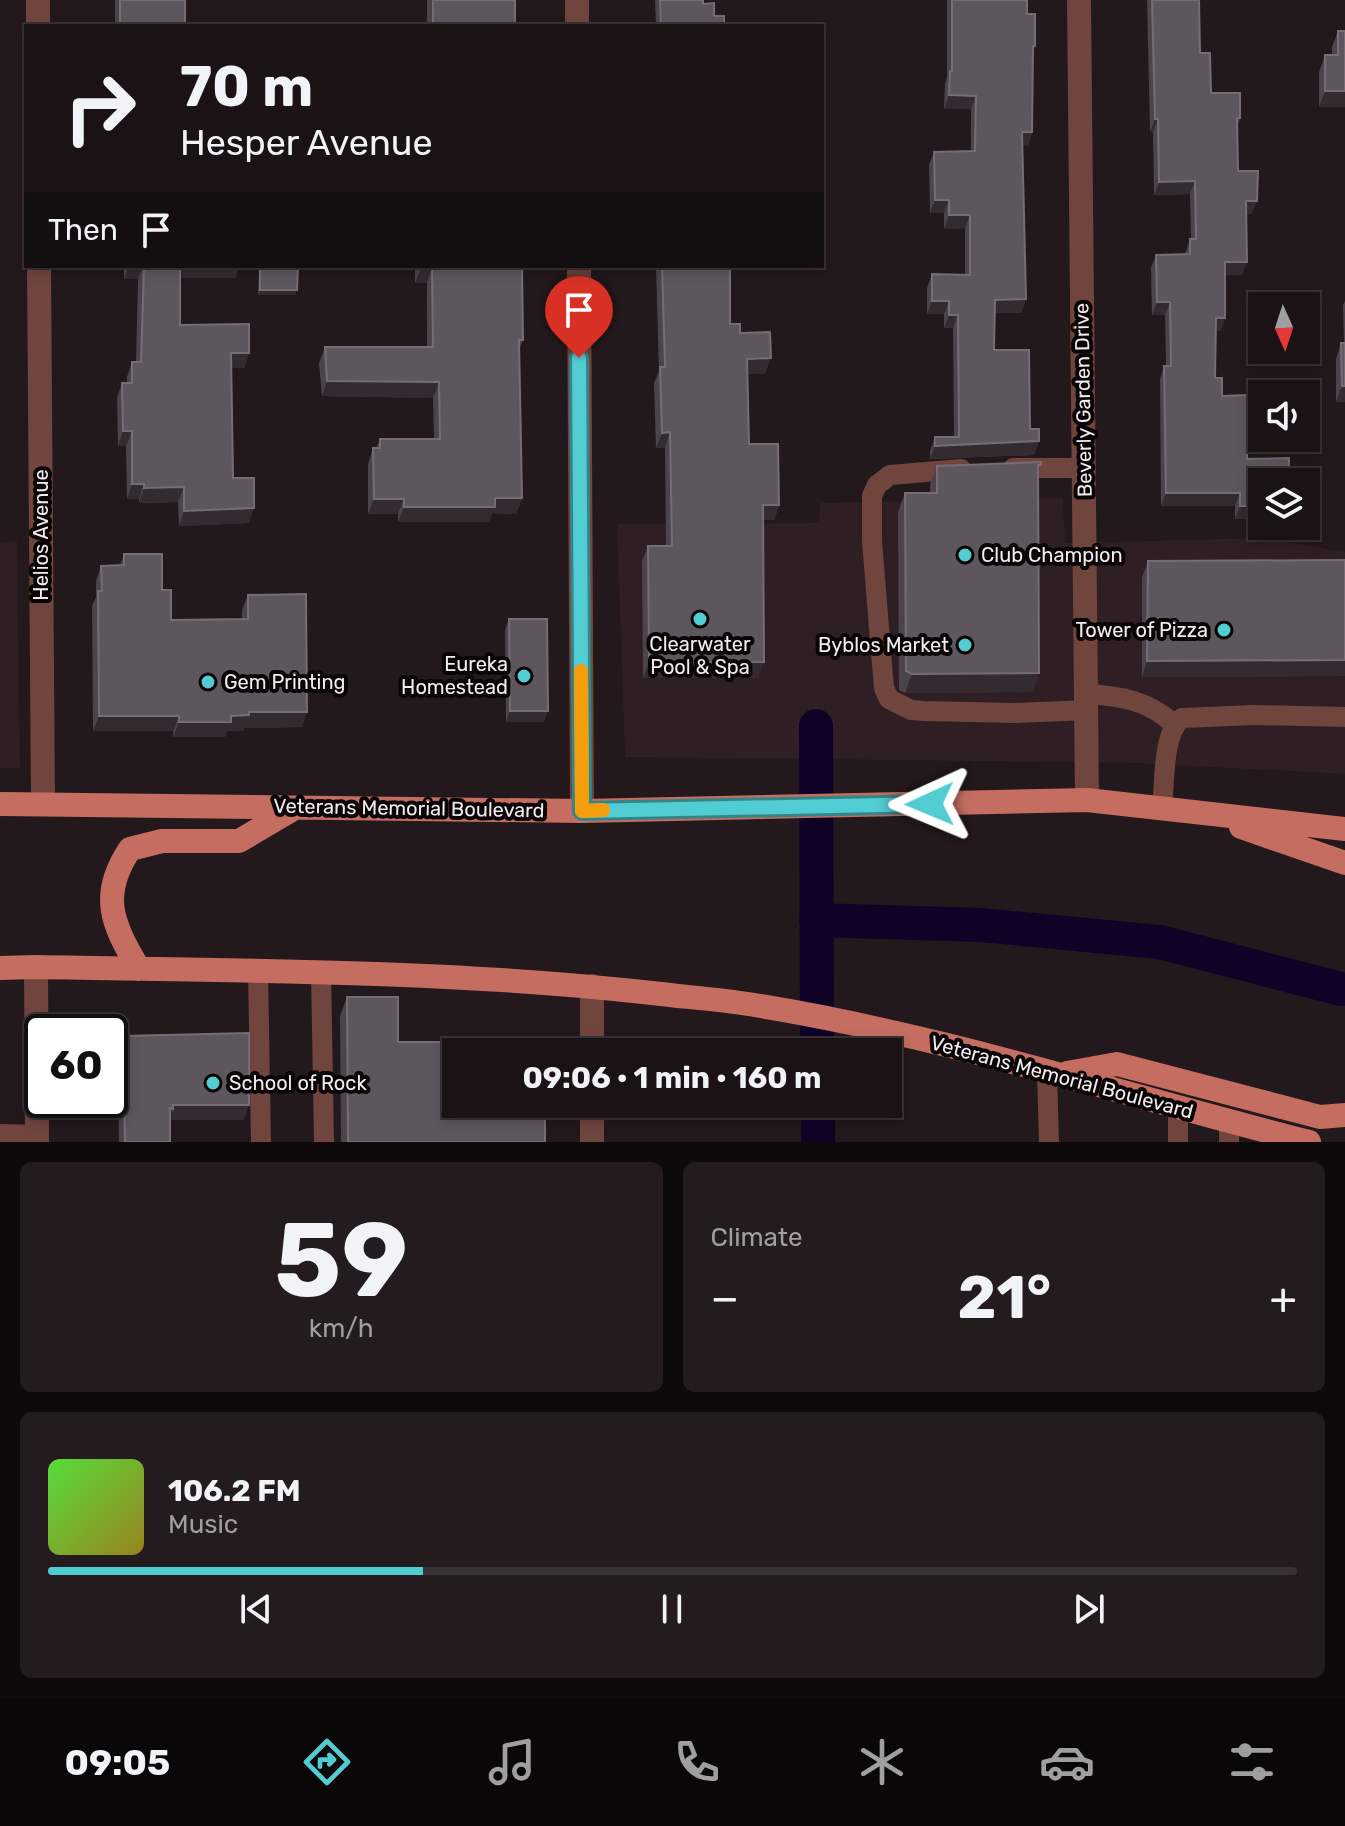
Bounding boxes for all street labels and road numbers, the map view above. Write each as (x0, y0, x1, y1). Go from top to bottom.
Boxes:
street label: Beverly Garden Drive (1069, 303, 1097, 497)
street label: Helios Avenue (29, 469, 53, 601)
street label: Veterans Memorial Boulevard (273, 794, 545, 822)
street label: Veterans Memorial Boulevard (928, 1030, 1196, 1124)

